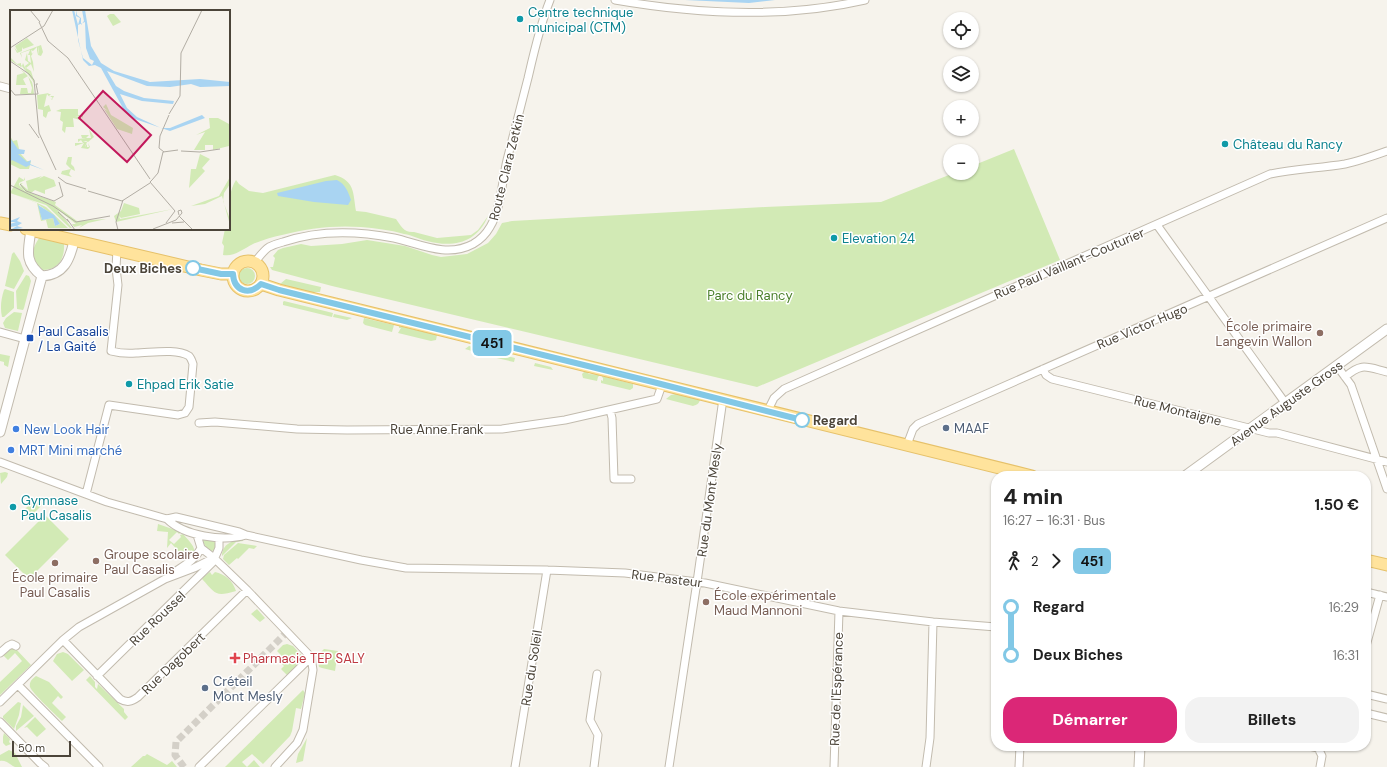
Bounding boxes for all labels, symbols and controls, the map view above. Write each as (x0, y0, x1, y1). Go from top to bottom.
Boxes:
place label: Centre technique municipal (CTM) (528, 4, 633, 36)
inset map (10, 10, 230, 230)
map controls (943, 12, 979, 180)
button: locate (943, 12, 979, 48)
marker: Centre technique municipal (CTM) (515, 14, 525, 24)
button: layers (943, 56, 979, 92)
button: + (943, 100, 979, 136)
street label: Route Clara Zetkin (485, 112, 528, 222)
place label: Château du Rancy (1233, 136, 1343, 153)
marker: Château du Rancy (1220, 139, 1230, 149)
button: − (943, 144, 979, 180)
street label: Rue Paul Vaillant-Couturier (991, 224, 1147, 303)
place label: Elevation 24 (842, 230, 915, 247)
marker: Elevation 24 (829, 233, 839, 243)
place label: Deux Biches (104, 260, 182, 277)
marker: Deux Biches (185, 260, 201, 276)
park label: Parc du Rancy (707, 287, 793, 304)
street label: Rue Victor Hugo (1094, 300, 1190, 353)
place label: École primaire Langevin Wallon (1216, 317, 1312, 350)
place label: Paul Casalis / La Gaité (38, 323, 109, 355)
marker: École primaire Langevin Wallon (1315, 328, 1325, 338)
line badge: 451 (469, 330, 515, 356)
marker: Paul Casalis / La Gaité (25, 333, 35, 343)
text: 451 (481, 334, 503, 352)
street label: Avenue Auguste Gross (1227, 357, 1346, 450)
place label: Ehpad Erik Satie (137, 376, 234, 393)
marker: Ehpad Erik Satie (124, 379, 134, 389)
street label: Rue Montaigne (1132, 391, 1223, 430)
marker: Regard (794, 412, 810, 428)
place label: Regard (813, 412, 858, 429)
place label: MAAF (954, 420, 989, 437)
place label: New Look Hair (24, 421, 110, 438)
street label: Rue Anne Frank (390, 421, 484, 438)
marker: MAAF (941, 423, 951, 433)
marker: New Look Hair (11, 424, 21, 434)
place label: MRT Mini marché (19, 442, 122, 459)
street label: Rue du Mont Mesly (693, 442, 726, 558)
marker: MRT Mini marché (6, 445, 16, 455)
text: 4 min (1003, 482, 1063, 511)
place label: Gymnase Paul Casalis (21, 492, 92, 524)
text: 1.50 € (1314, 495, 1359, 515)
marker: Gymnase Paul Casalis (8, 502, 18, 512)
text: 16:27 – 16:31 · Bus (1003, 512, 1105, 529)
place label: Groupe scolaire Paul Casalis (104, 546, 199, 578)
icon: walk (1003, 550, 1025, 572)
icon: forward (1045, 550, 1067, 572)
text: 451 (1081, 552, 1103, 570)
text: 2 (1031, 553, 1039, 570)
marker: Groupe scolaire Paul Casalis (91, 556, 101, 566)
marker: École primaire Paul Casalis (50, 558, 60, 568)
street label: Rue Pasteur (631, 566, 703, 591)
place label: École primaire Paul Casalis (12, 568, 98, 601)
place label: École expérimentale Maud Mannoni (714, 586, 836, 619)
street label: Rue Roussel (126, 587, 189, 649)
marker: École expérimentale Maud Mannoni (701, 597, 711, 607)
text: Regard (1033, 597, 1084, 617)
text: 16:29 (1329, 599, 1359, 616)
street label: Rue Dagobert (138, 629, 209, 698)
street label: Rue du Soleil (517, 629, 546, 707)
street label: Rue de l'Espérance (826, 632, 847, 746)
text: Deux Biches (1033, 645, 1123, 665)
text: 16:31 (1333, 647, 1359, 664)
place label: Pharmacie TEP SALY (243, 650, 365, 667)
marker: Pharmacie TEP SALY (230, 653, 240, 663)
place label: Créteil Mont Mesly (213, 673, 283, 705)
marker: Créteil Mont Mesly (200, 683, 210, 693)
button: Démarrer (1003, 697, 1177, 743)
button: Billets (1185, 697, 1359, 743)
scale bar (12, 739, 71, 758)
text: 50 m (18, 741, 45, 755)

